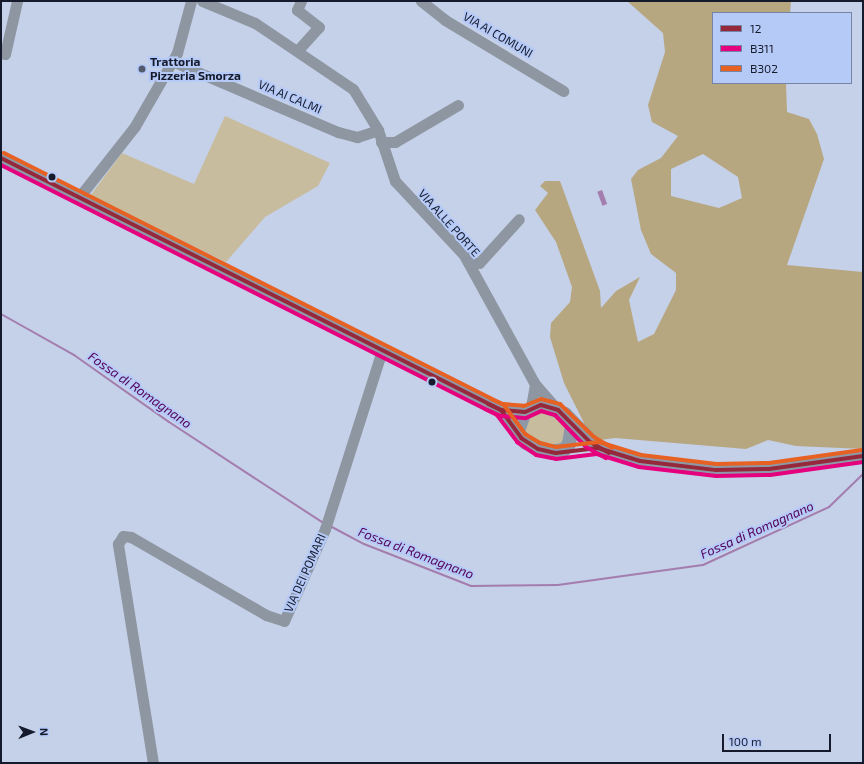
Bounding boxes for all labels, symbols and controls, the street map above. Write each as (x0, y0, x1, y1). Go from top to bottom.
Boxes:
street label: VIA AI COMUNI (460, 9, 536, 61)
legend (712, 12, 852, 84)
text: 12 (750, 21, 762, 35)
text: B311 (750, 41, 774, 55)
place label: Trattoria Pizzeria Smorza (150, 55, 241, 83)
text: B302 (750, 61, 778, 75)
marker: Trattoria Pizzeria Smorza (137, 64, 147, 74)
street label: VIA AI CALMI (256, 77, 324, 117)
unlabelled marker (47, 172, 57, 182)
street label: VIA ALLE PORTE (415, 186, 483, 260)
water label: Fossa di Romagnano (85, 348, 195, 432)
unlabelled marker (427, 377, 437, 387)
water label: Fossa di Romagnano (698, 498, 816, 562)
water label: Fossa di Romagnano (356, 524, 476, 582)
street label: VIA DEI POMARI (281, 531, 329, 615)
north arrow (12, 712, 52, 752)
scale bar (724, 726, 833, 752)
text: N (38, 728, 51, 736)
text: 100 m (729, 734, 761, 748)

